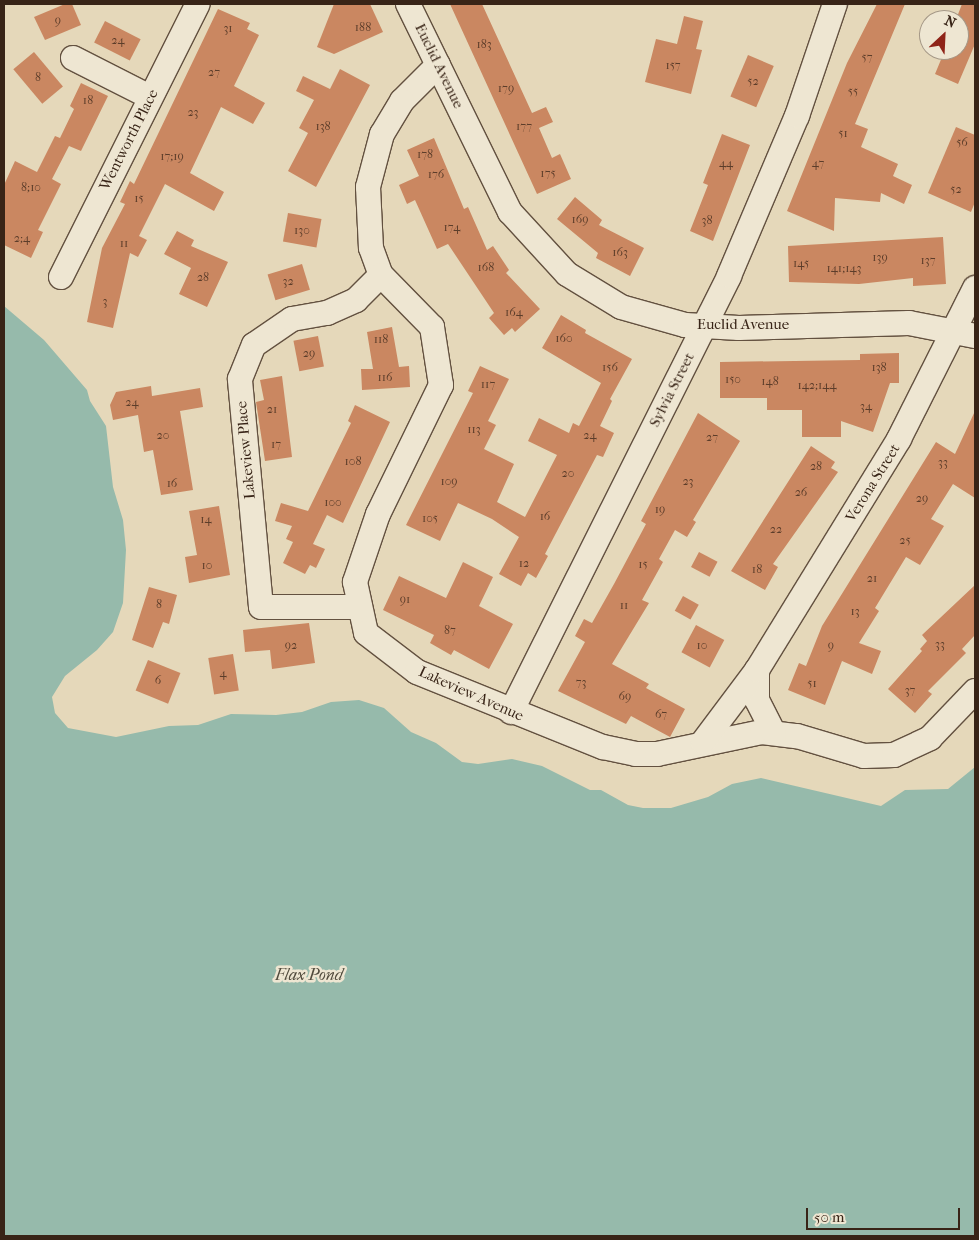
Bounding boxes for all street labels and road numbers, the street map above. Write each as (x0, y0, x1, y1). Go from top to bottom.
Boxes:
street label: Euclid Avenue (411, 21, 467, 111)
street label: Wentworth Place (96, 86, 162, 194)
street label: Euclid Avenue (697, 316, 789, 334)
street label: Sylvia Street (646, 350, 698, 430)
street label: Lakeview Place (233, 400, 259, 500)
street label: Verona Street (842, 441, 904, 525)
street label: Lakeview Avenue (416, 663, 526, 725)

